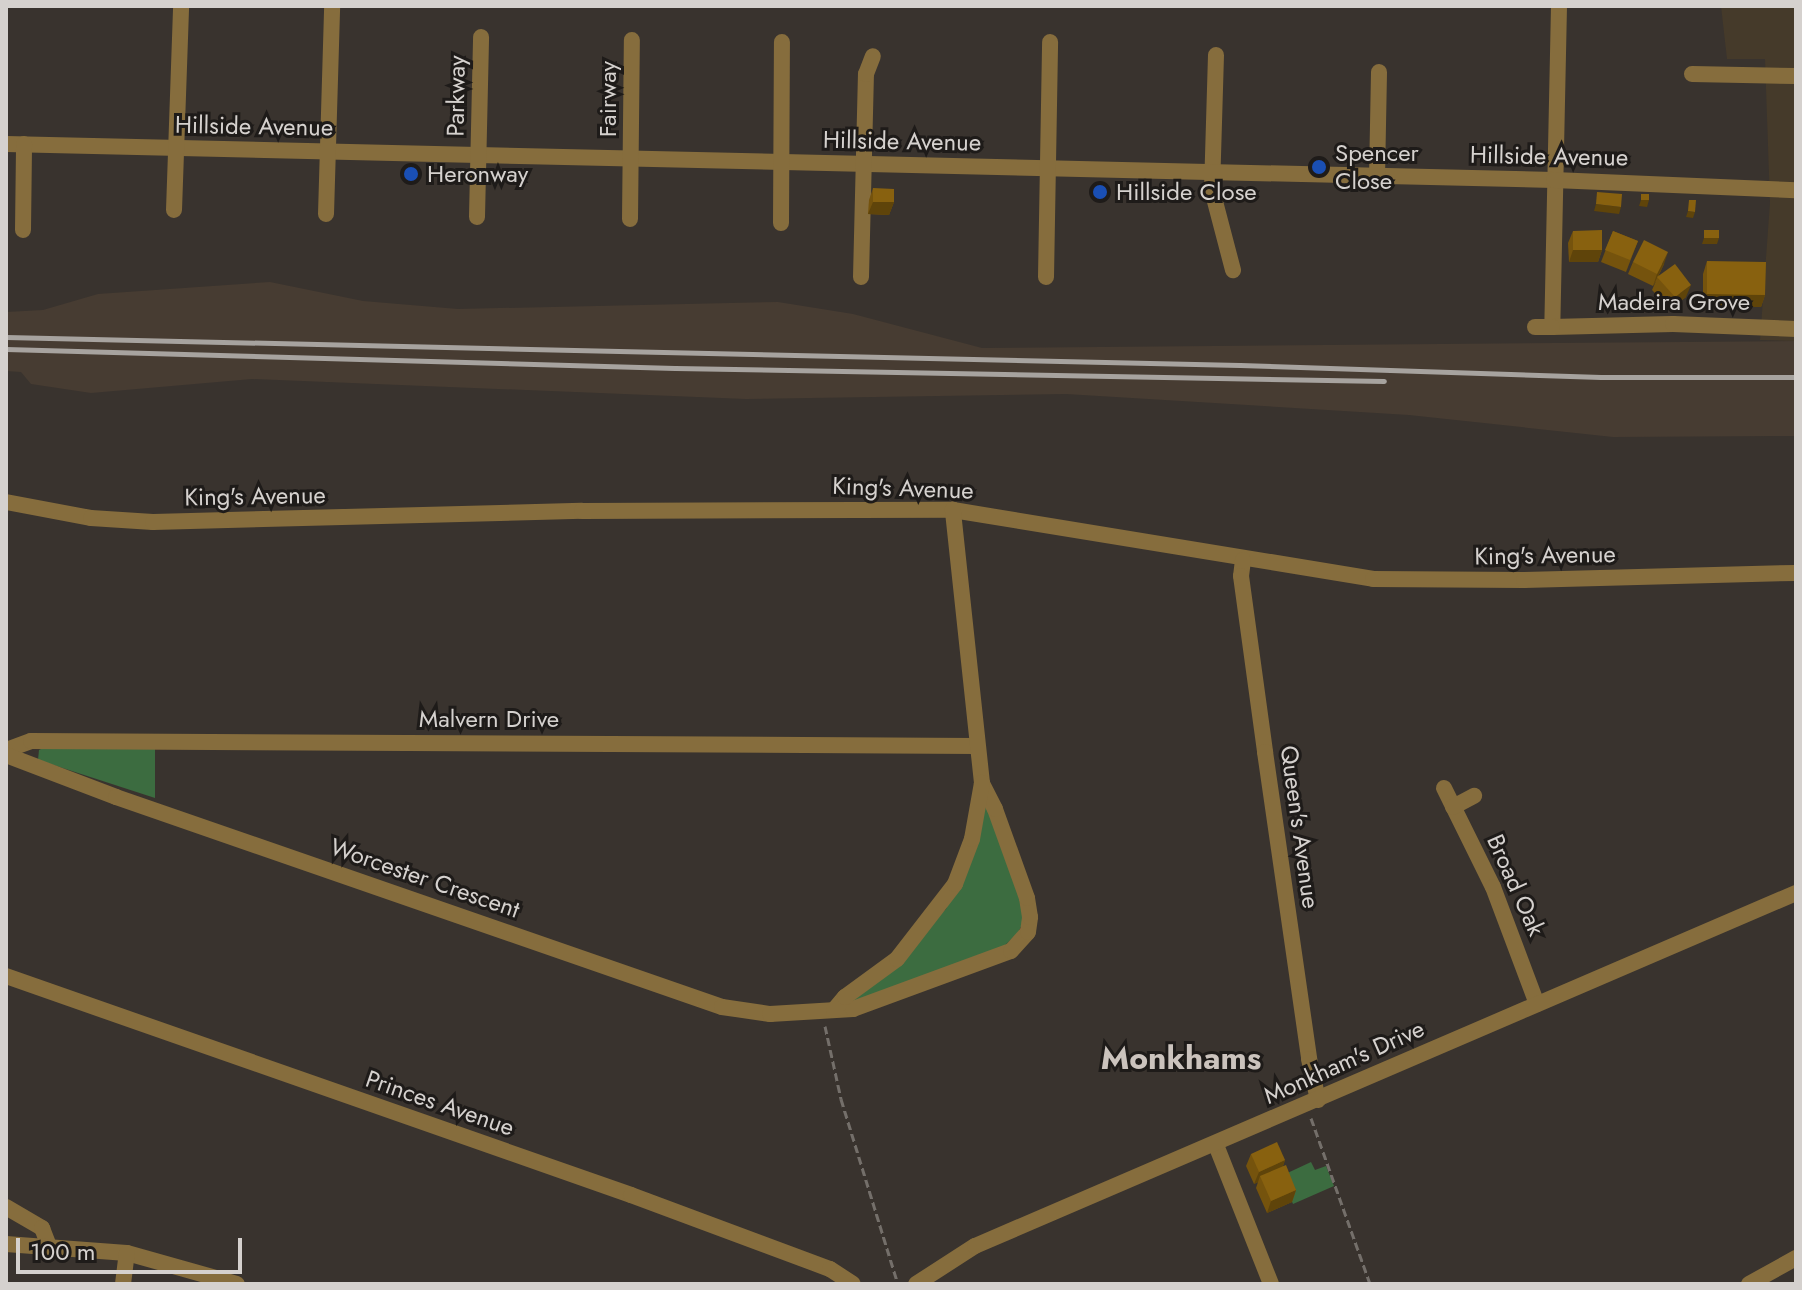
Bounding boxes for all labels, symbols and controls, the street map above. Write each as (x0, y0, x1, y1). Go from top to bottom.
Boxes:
street label: Parkway (441, 55, 471, 137)
street label: Fairway (594, 61, 622, 137)
street label: Hillside Avenue (175, 110, 333, 142)
street label: Hillside Avenue (823, 125, 981, 157)
place label: Spencer Close (1335, 139, 1419, 195)
street label: Hillside Avenue (1470, 140, 1628, 172)
marker: Spencer Close (1310, 158, 1328, 176)
place label: Heronway (427, 160, 528, 188)
marker: Heronway (402, 165, 420, 183)
place label: Hillside Close (1116, 178, 1257, 206)
marker: Hillside Close (1091, 183, 1109, 201)
street label: Madeira Grove (1598, 288, 1750, 316)
street label: King's Avenue (832, 471, 974, 505)
street label: King's Avenue (184, 480, 326, 512)
street label: King's Avenue (1474, 539, 1616, 571)
street label: Malvern Drive (419, 705, 559, 733)
street label: Queen's Avenue (1274, 744, 1326, 910)
street label: Broad Oak (1481, 830, 1551, 940)
street label: Worcester Crescent (327, 832, 523, 924)
street label: Monkham's Drive (1259, 1014, 1429, 1110)
district label: Monkhams (1101, 1039, 1261, 1077)
street label: Princes Avenue (362, 1064, 518, 1142)
scale bar (20, 1222, 246, 1272)
text: 100 m (30, 1234, 96, 1269)

